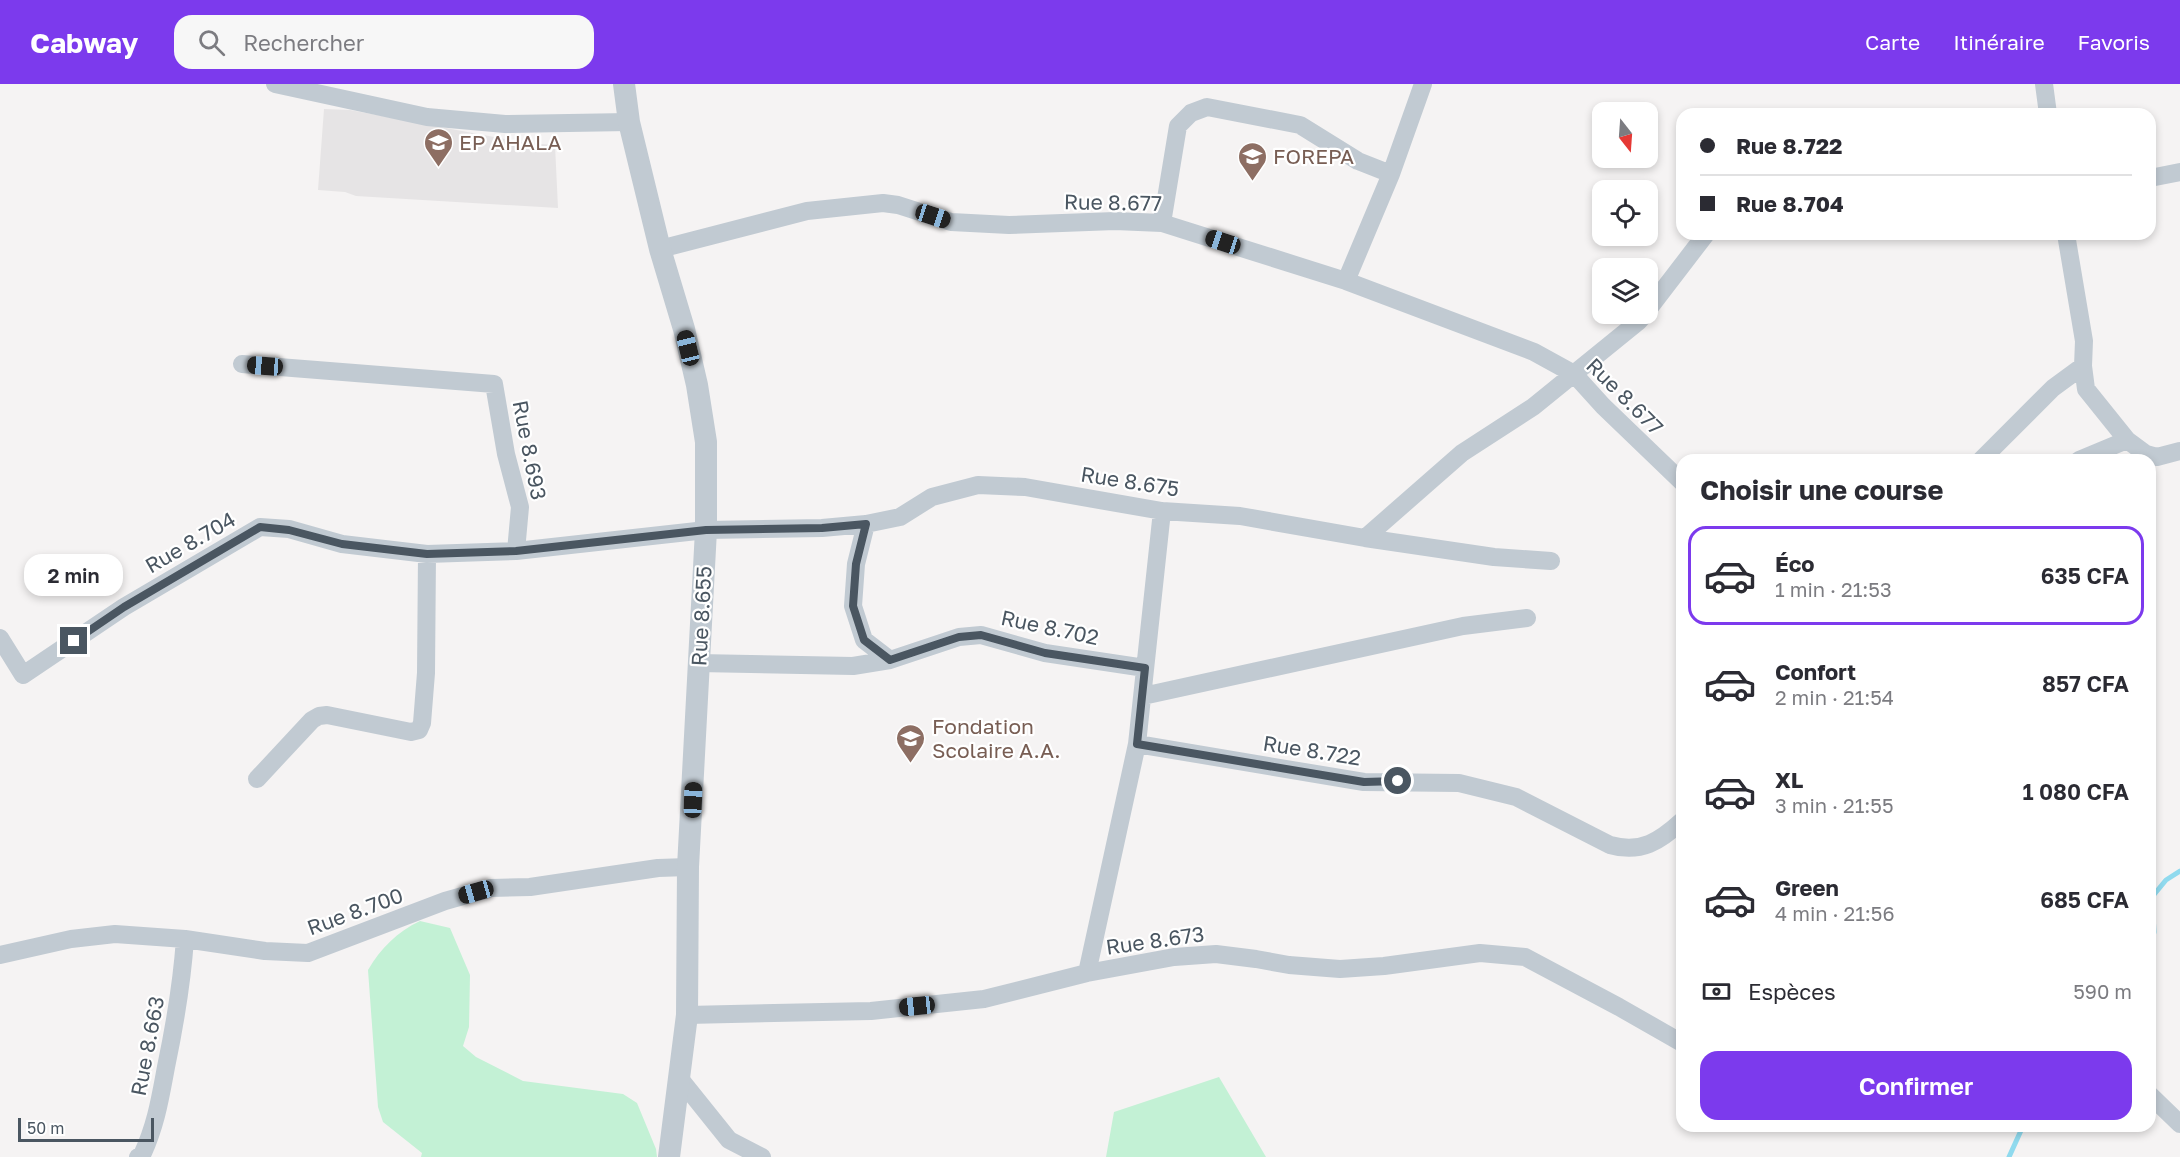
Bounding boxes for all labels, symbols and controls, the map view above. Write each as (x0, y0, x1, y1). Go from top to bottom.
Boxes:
search box (174, 15, 594, 69)
text: Cabway (30, 26, 138, 59)
icon: search (195, 26, 228, 59)
text: Rechercher (243, 29, 364, 56)
text: Carte (1865, 29, 1920, 55)
text: Itinéraire (1953, 29, 2045, 55)
text: Favoris (2078, 29, 2150, 55)
north arrow (1592, 102, 1658, 168)
map controls (1592, 102, 1658, 324)
school or university icon: EP AHALA (422, 126, 454, 168)
place label: EP AHALA (459, 129, 562, 155)
text: Rue 8.722 (1736, 132, 1842, 159)
school or university icon: FOREPA (1236, 140, 1268, 182)
place label: FOREPA (1273, 143, 1354, 169)
button: locate (1592, 180, 1658, 246)
street label: Rue 8.677 (1064, 188, 1162, 216)
text: Rue 8.704 (1736, 190, 1844, 217)
car (913, 202, 953, 230)
car (1203, 228, 1243, 256)
button: layers (1592, 258, 1658, 324)
car (675, 328, 701, 368)
street label: Rue 8.677 (1581, 352, 1669, 440)
car (246, 356, 284, 376)
street label: Rue 8.693 (508, 398, 552, 502)
street label: Rue 8.675 (1079, 460, 1181, 502)
text: Choisir une course (1700, 474, 1943, 506)
street label: Rue 8.704 (140, 506, 240, 578)
icon: car (1703, 549, 1757, 603)
text: Éco (1775, 550, 1814, 577)
callout: 2 min (25, 554, 124, 596)
text: 635 CFA (2041, 562, 2129, 589)
text: 2 min (48, 563, 100, 587)
street label: Rue 8.655 (685, 565, 717, 667)
text: 1 min · 21:53 (1775, 577, 1892, 601)
street label: Rue 8.702 (999, 604, 1101, 650)
route end (60, 627, 87, 654)
icon: car (1703, 657, 1757, 711)
text: Confort (1775, 658, 1856, 685)
text: 857 CFA (2042, 670, 2129, 697)
text: 2 min · 21:54 (1775, 685, 1894, 709)
place label: Fondation Scolaire A.A. (932, 713, 1060, 763)
school or university icon: Fondation Scolaire A.A. (895, 722, 927, 764)
street label: Rue 8.722 (1261, 729, 1363, 771)
icon: car (1703, 765, 1757, 819)
text: XL (1775, 766, 1803, 793)
route start (1384, 767, 1411, 794)
text: 1 080 CFA (2022, 778, 2129, 805)
car (683, 782, 703, 818)
text: 3 min · 21:55 (1775, 793, 1894, 817)
icon: car (1703, 873, 1757, 927)
text: Green (1775, 874, 1839, 901)
car (456, 878, 496, 906)
street label: Rue 8.700 (303, 882, 407, 940)
text: 685 CFA (2040, 886, 2129, 913)
text: 4 min · 21:56 (1775, 901, 1895, 925)
street label: Rue 8.673 (1104, 920, 1206, 960)
icon: cash (1700, 975, 1733, 1008)
text: Espèces (1748, 978, 1836, 1005)
text: 590 m (2073, 979, 2132, 1003)
street label: Rue 8.663 (125, 994, 169, 1098)
car (898, 995, 936, 1017)
button: Confirmer (1700, 1051, 2132, 1120)
scale bar (18, 1115, 154, 1142)
text: 50 m (27, 1118, 64, 1138)

